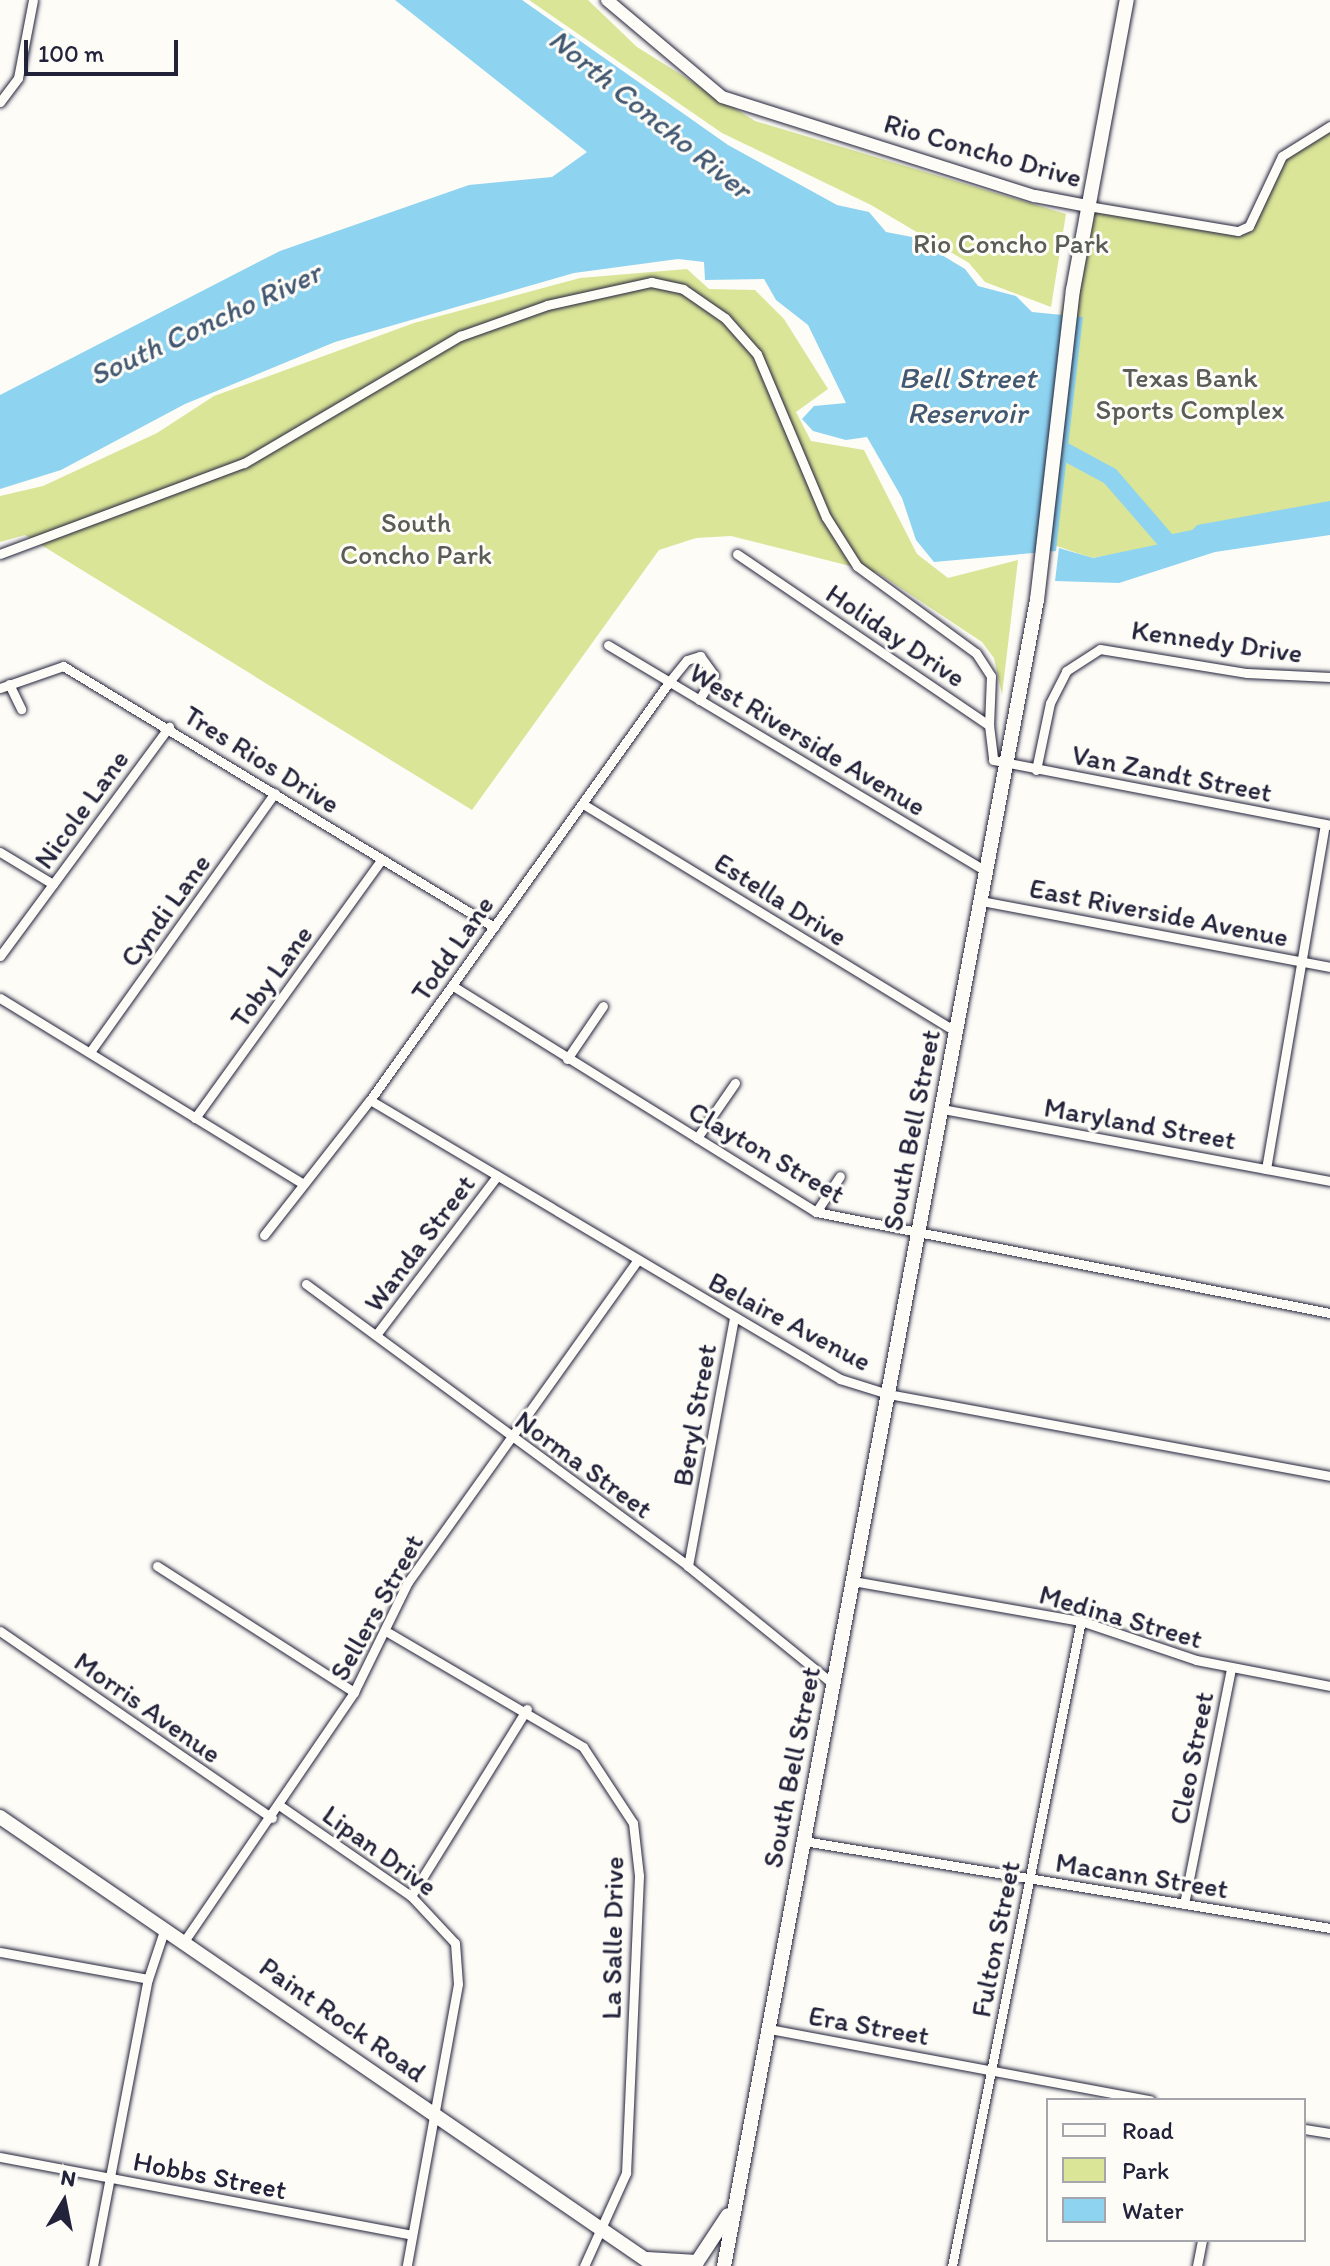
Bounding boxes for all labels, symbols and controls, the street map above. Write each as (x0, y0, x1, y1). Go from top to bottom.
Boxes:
water label: North Concho River (542, 21, 758, 207)
scale bar (28, 24, 182, 74)
text: 100 m (38, 39, 104, 68)
street label: Rio Concho Drive (880, 106, 1086, 194)
park label: Rio Concho Park (913, 226, 1109, 260)
water label: South Concho River (84, 255, 326, 393)
water label: Bell Street Reservoir (899, 360, 1035, 430)
park label: Texas Bank Sports Complex (1095, 360, 1285, 426)
park label: South Concho Park (340, 505, 492, 571)
street label: Holiday Drive (820, 576, 972, 694)
street label: Kennedy Drive (1129, 612, 1305, 670)
street label: West Riverside Avenue (684, 655, 932, 823)
street label: Tres Rios Drive (178, 698, 346, 820)
street label: Van Zandt Street (1069, 737, 1275, 809)
street label: Nicole Lane (27, 743, 135, 875)
street label: Estella Drive (708, 845, 854, 953)
street label: Cyndi Lane (113, 847, 217, 973)
street label: East Riverside Avenue (1027, 870, 1291, 954)
street label: Todd Lane (403, 888, 501, 1008)
street label: Toby Lane (222, 918, 320, 1034)
street label: South Bell Street (875, 1027, 947, 1233)
street label: Maryland Street (1042, 1090, 1238, 1156)
street label: Clayton Street (683, 1094, 851, 1210)
street label: Wanda Street (357, 1168, 481, 1318)
street label: Belaire Avenue (704, 1264, 876, 1378)
street label: Beryl Street (665, 1341, 723, 1489)
street label: Norma Street (509, 1403, 659, 1525)
street label: Sellers Street (322, 1528, 430, 1686)
street label: Medina Street (1036, 1577, 1206, 1655)
street label: Morris Avenue (68, 1644, 228, 1770)
street label: South Bell Street (755, 1664, 827, 1870)
street label: Cleo Street (1162, 1689, 1220, 1827)
street label: Lipan Drive (316, 1797, 444, 1903)
street label: Macann Street (1053, 1845, 1231, 1905)
street label: La Salle Drive (594, 1856, 630, 2020)
street label: Fulton Street (963, 1858, 1027, 2020)
street label: Paint Rock Road (254, 1949, 432, 2089)
street label: Era Street (806, 1998, 932, 2052)
legend (1046, 2098, 1306, 2242)
text: Road (1122, 2116, 1174, 2145)
street label: Hobbs Street (130, 2144, 290, 2206)
text: Park (1122, 2156, 1169, 2185)
north arrow (24, 2162, 104, 2242)
text: N (59, 2163, 78, 2192)
text: Water (1122, 2196, 1184, 2225)

